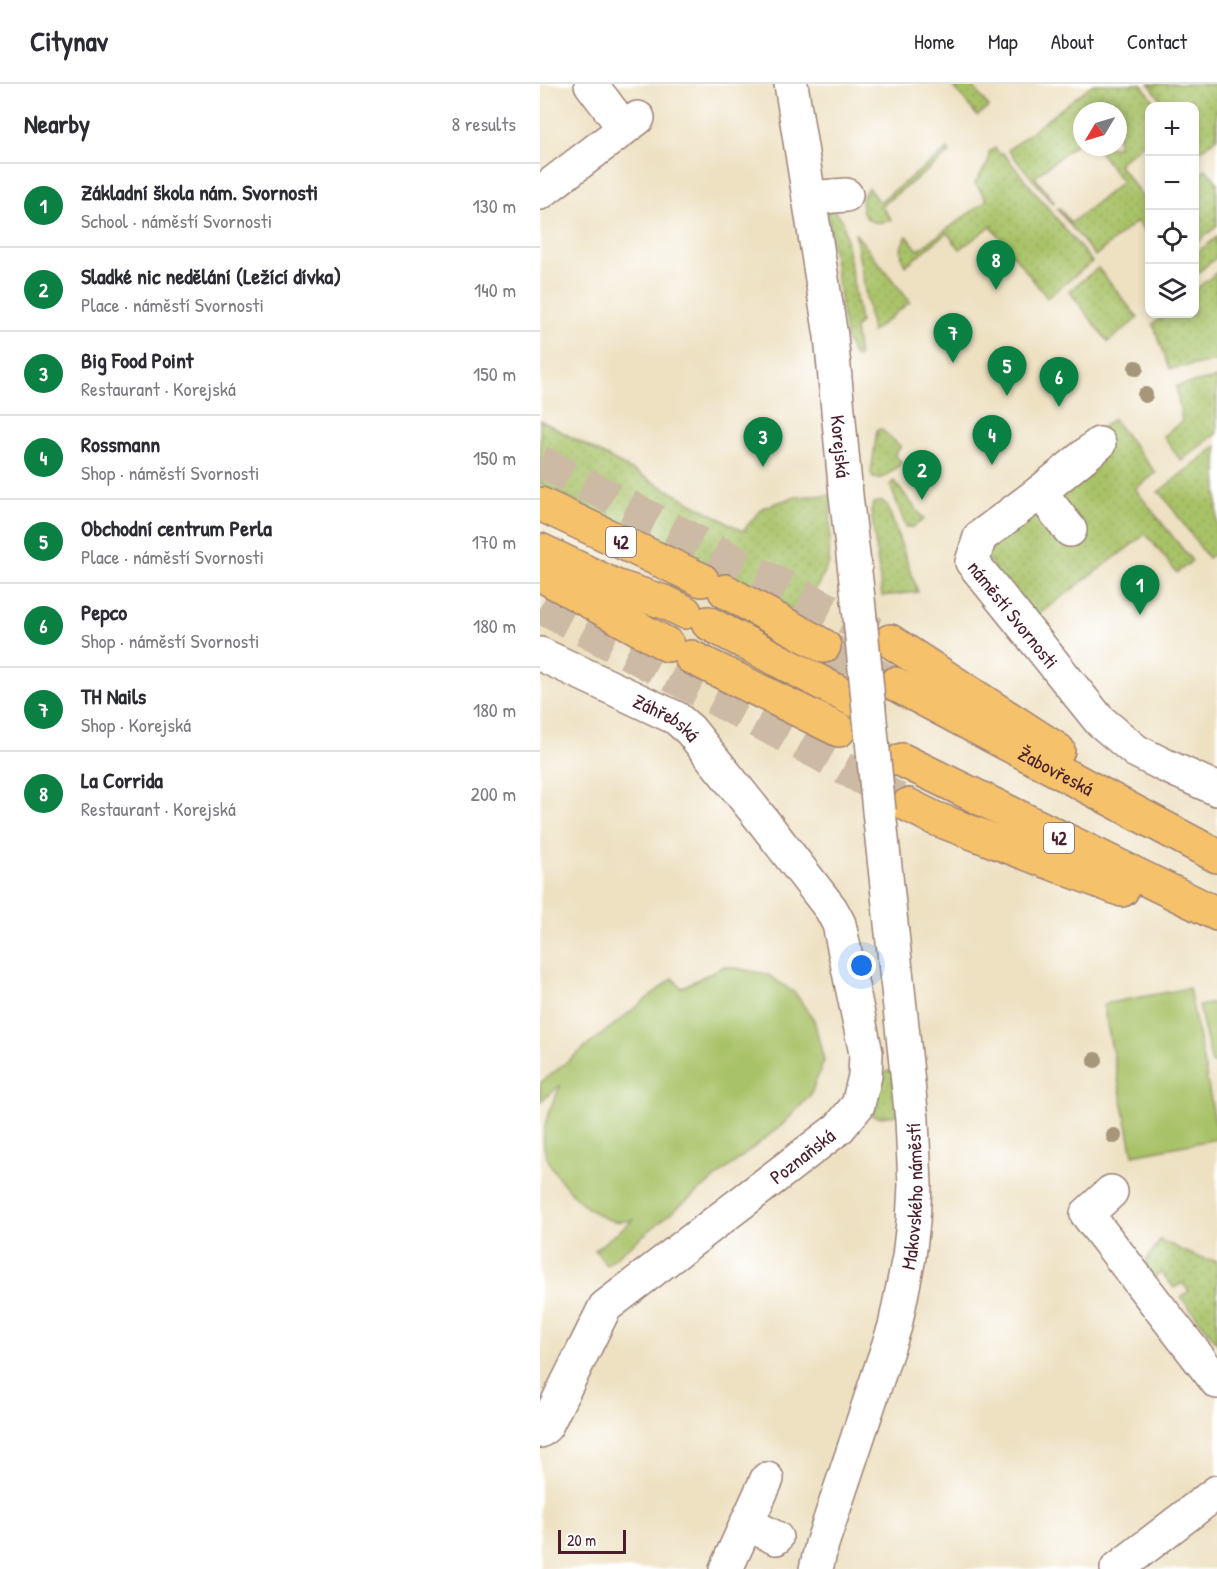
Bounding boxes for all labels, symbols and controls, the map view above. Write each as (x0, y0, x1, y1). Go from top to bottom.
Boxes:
text: Citynav (30, 22, 108, 60)
text: Home (914, 27, 955, 56)
text: Map (988, 27, 1018, 56)
text: About (1051, 27, 1094, 56)
text: Contact (1127, 27, 1187, 56)
north arrow (1073, 102, 1127, 156)
map controls (1145, 102, 1199, 318)
button: + (1145, 102, 1199, 156)
text: Nearby (24, 106, 90, 141)
text: 8 results (451, 110, 516, 137)
button: − (1145, 156, 1199, 210)
text: Základní škola nám. Svornosti (81, 177, 318, 207)
text: 1 (40, 192, 47, 219)
text: 130 m (473, 192, 516, 219)
text: School · náměstí Svornosti (81, 207, 272, 234)
button: locate (1145, 210, 1199, 264)
pin: 8 (976, 240, 1016, 290)
text: Sladké nic nedělání (Ležící dívka) (81, 261, 341, 291)
button: layers (1145, 264, 1199, 318)
text: 2 (39, 276, 48, 303)
text: 140 m (474, 276, 516, 303)
text: Place · náměstí Svornosti (81, 291, 264, 318)
pin: 7 (934, 314, 972, 363)
text: Big Food Point (81, 345, 193, 375)
pin: 5 (988, 346, 1026, 396)
pin: 6 (1040, 358, 1078, 407)
text: 3 (39, 360, 48, 387)
text: 150 m (473, 360, 516, 387)
text: Restaurant · Korejská (81, 375, 236, 402)
street label: Korejská (825, 414, 858, 479)
pin: 4 (972, 416, 1012, 465)
pin: 3 (744, 418, 782, 467)
text: Rossmann (81, 429, 160, 459)
text: 4 (40, 444, 47, 471)
text: 150 m (473, 444, 516, 471)
pin: 2 (902, 450, 941, 500)
text: Shop · náměstí Svornosti (81, 459, 260, 486)
text: Obchodní centrum Perla (81, 513, 272, 543)
road number: 42 (606, 527, 636, 557)
text: 5 (39, 528, 48, 555)
text: 170 m (472, 528, 516, 555)
text: Place · náměstí Svornosti (81, 543, 264, 570)
street label: náměstí Svornosti (962, 554, 1065, 674)
pin: 1 (1120, 566, 1160, 615)
text: Pepco (81, 597, 127, 627)
text: 6 (40, 612, 47, 639)
text: 180 m (473, 612, 516, 639)
text: Shop · náměstí Svornosti (81, 627, 260, 654)
text: TH Nails (81, 681, 146, 711)
street label: Záhřebská (629, 686, 707, 747)
text: 7 (39, 696, 48, 723)
text: 180 m (473, 696, 516, 723)
text: Shop · Korejská (81, 711, 191, 738)
street label: Žabovřeská (1014, 739, 1099, 801)
text: La Corrida (81, 765, 163, 795)
text: 8 (39, 780, 48, 807)
text: 200 m (471, 780, 516, 807)
text: Restaurant · Korejská (81, 795, 236, 822)
road number: 42 (1044, 823, 1074, 853)
your location (847, 951, 876, 980)
street label: Poznaňská (764, 1122, 840, 1190)
street label: Makovského náměstí (893, 1122, 928, 1272)
scale bar (558, 1527, 626, 1554)
text: 20 m (567, 1529, 596, 1551)

